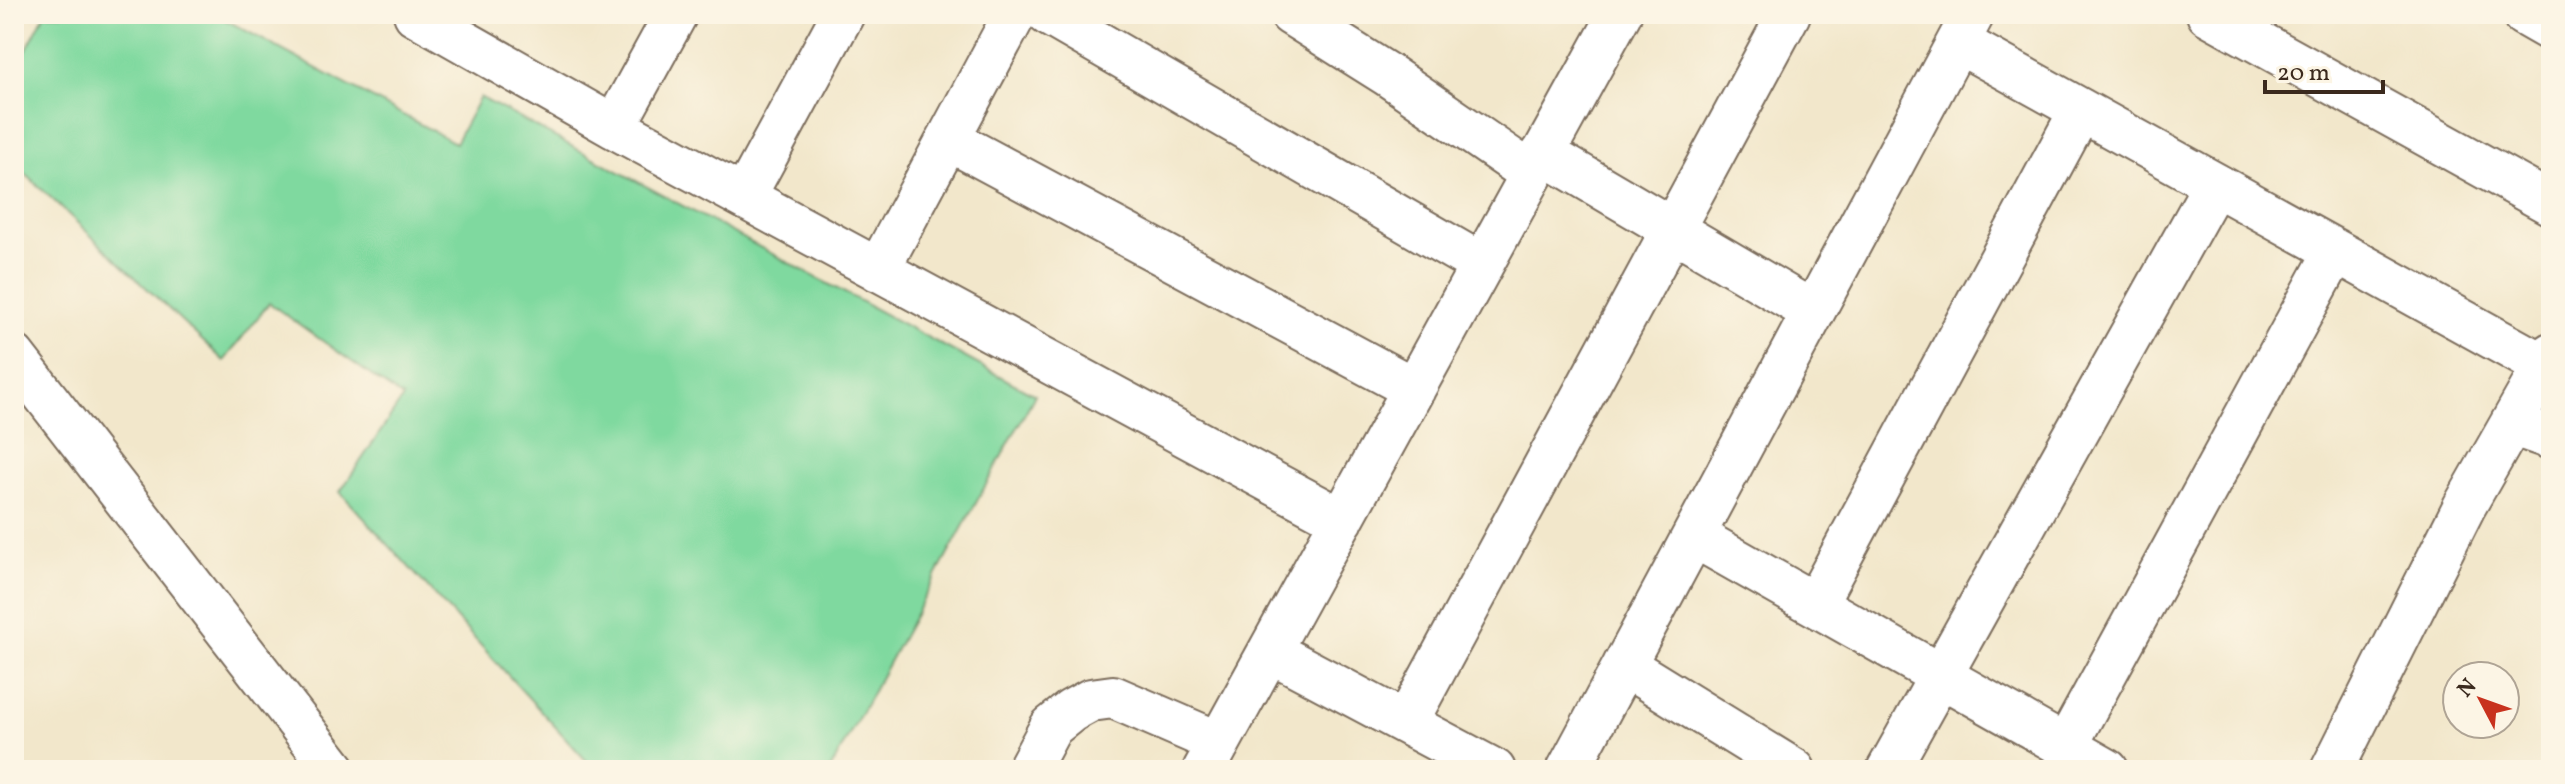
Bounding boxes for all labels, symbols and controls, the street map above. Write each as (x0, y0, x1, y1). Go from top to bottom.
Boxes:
scale bar (2265, 44, 2383, 94)
text: 20 m (2277, 57, 2330, 91)
north arrow (2441, 660, 2521, 740)
text: N (2451, 672, 2485, 705)

